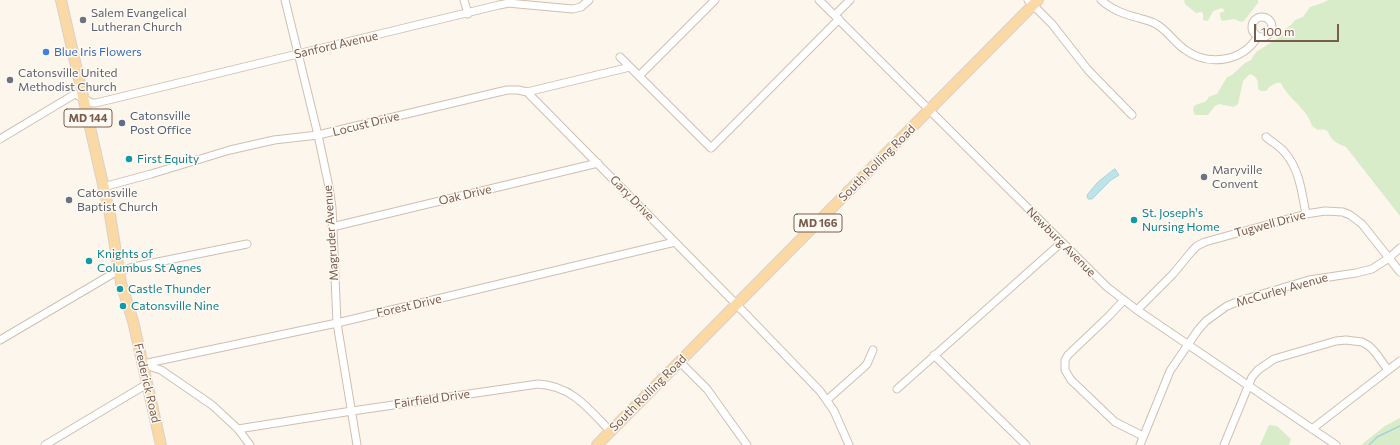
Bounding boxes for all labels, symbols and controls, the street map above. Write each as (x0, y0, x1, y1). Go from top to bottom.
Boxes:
place label: Salem Evangelical Lutheran Church (91, 6, 187, 34)
marker: Salem Evangelical Lutheran Church (78, 15, 88, 25)
scale bar (1256, 16, 1341, 42)
text: 100 m (1261, 24, 1295, 38)
street label: Sanford Avenue (293, 28, 379, 62)
place label: Blue Iris Flowers (54, 45, 142, 59)
marker: Blue Iris Flowers (41, 47, 51, 57)
place label: Catonsville United Methodist Church (18, 66, 117, 94)
marker: Catonsville United Methodist Church (5, 75, 15, 85)
road number: MD 144 (64, 109, 112, 127)
place label: Catonsville Post Office (130, 109, 191, 137)
street label: Locust Drive (331, 109, 401, 139)
marker: Catonsville Post Office (117, 118, 127, 128)
street label: South Rolling Road (836, 122, 918, 204)
place label: First Equity (137, 152, 199, 166)
marker: First Equity (124, 154, 134, 164)
place label: Maryville Convent (1212, 163, 1262, 191)
street label: Gary Drive (607, 172, 657, 224)
marker: Maryville Convent (1199, 172, 1209, 182)
street label: Oak Drive (437, 182, 493, 208)
street label: Magruder Avenue (320, 185, 342, 281)
place label: Catonsville Baptist Church (77, 186, 158, 214)
marker: Catonsville Baptist Church (64, 195, 74, 205)
street label: Newburg Avenue (1023, 204, 1099, 280)
place label: St. Joseph's Nursing Home (1142, 206, 1220, 234)
street label: Tugwell Drive (1233, 208, 1307, 240)
road number: MD 166 (794, 214, 842, 232)
marker: St. Joseph's Nursing Home (1129, 215, 1139, 225)
place label: Knights of Columbus St Agnes (97, 247, 201, 275)
marker: Knights of Columbus St Agnes (84, 256, 94, 266)
street label: McCurley Avenue (1234, 270, 1330, 310)
place label: Castle Thunder (128, 282, 211, 296)
marker: Castle Thunder (115, 284, 125, 294)
street label: Forest Drive (375, 292, 443, 320)
place label: Catonsville Nine (131, 299, 219, 313)
marker: Catonsville Nine (118, 301, 128, 311)
street label: Frederick Road (131, 342, 163, 424)
street label: South Rolling Road (607, 352, 689, 434)
street label: Fairfield Drive (393, 387, 471, 411)

